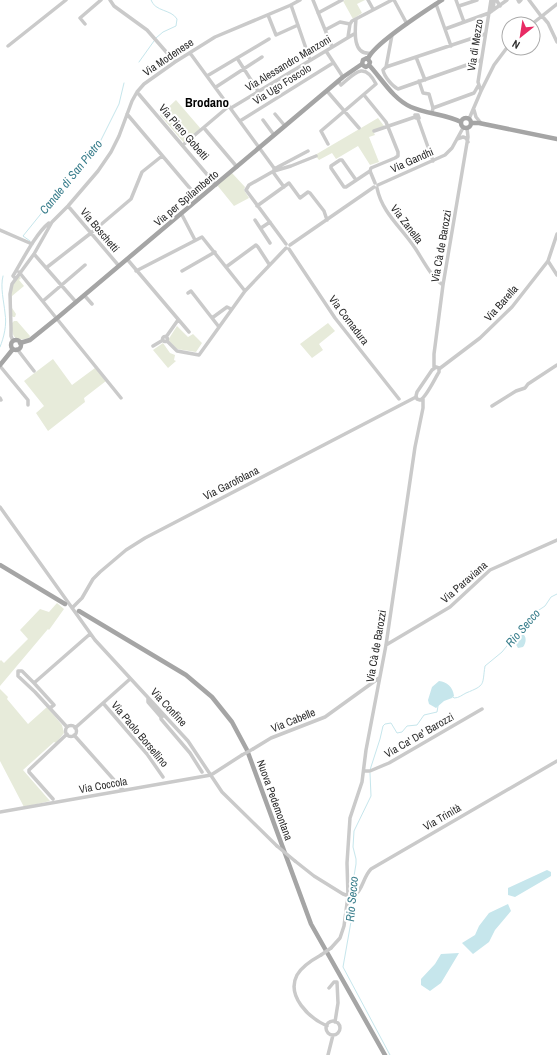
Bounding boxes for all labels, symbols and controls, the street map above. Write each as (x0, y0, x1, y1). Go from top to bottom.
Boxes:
north arrow (501, 16, 541, 56)
street label: Via di Mezzo (464, 18, 486, 72)
street label: Via Alessandro Manzoni (243, 32, 333, 94)
street label: Via Modenese (140, 35, 196, 79)
text: N (510, 37, 522, 52)
street label: Via Ugo Foscolo (250, 61, 314, 107)
district label: Brodano (185, 94, 229, 111)
street label: Via Piero Gobetti (156, 101, 212, 163)
water label: Canale di San Pietro (36, 136, 106, 218)
street label: Via Gandhi (388, 144, 436, 176)
street label: Via per Spilamberto (151, 167, 221, 229)
street label: Via Zanella (388, 202, 426, 246)
street label: Via Boschetti (77, 205, 123, 255)
street label: Via Cà de Barozzi (428, 209, 454, 283)
street label: Via Barella (481, 282, 521, 324)
street label: Via Cornadura (326, 292, 372, 348)
street label: Via Garofolana (201, 463, 261, 503)
street label: Via Paraviana (438, 558, 490, 606)
water label: Rio Secco (502, 605, 544, 650)
street label: Via Cà de Barozzi (363, 609, 389, 683)
street label: Via Confine (148, 685, 190, 729)
street label: Via Paolo Borsellino (108, 698, 172, 770)
street label: Via Cabelle (269, 705, 317, 735)
street label: Via Ca' De' Barozzi (382, 709, 456, 761)
street label: Nuova Pedemontana (254, 758, 296, 842)
street label: Via Coccola (78, 774, 128, 796)
street label: Via Trinità (421, 801, 463, 833)
water label: Rio Secco (342, 875, 362, 922)

